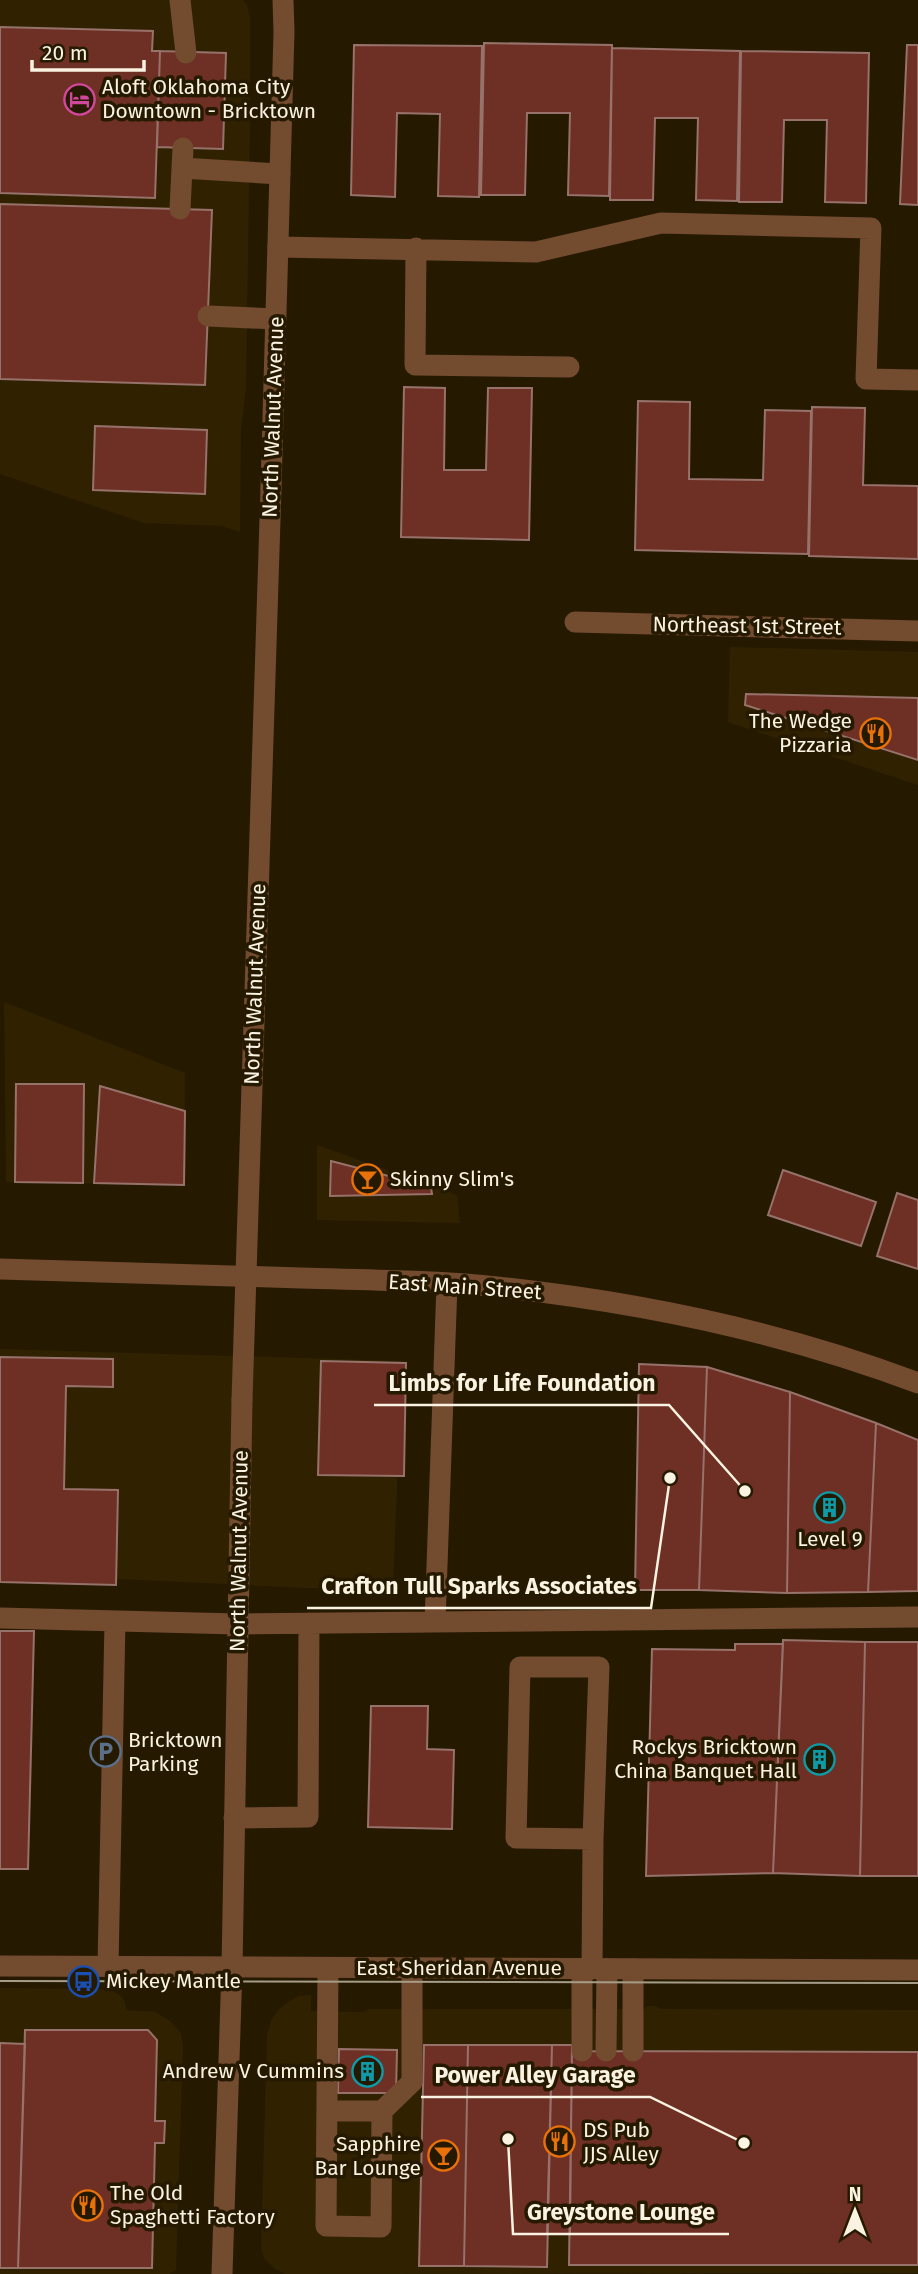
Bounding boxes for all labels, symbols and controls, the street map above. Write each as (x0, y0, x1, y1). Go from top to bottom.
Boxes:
scale bar (32, 28, 144, 72)
text: 20 m (42, 40, 88, 66)
place label: Aloft Oklahoma City Downtown - Bricktown (102, 74, 316, 124)
hotel icon: Aloft Oklahoma City Downtown - Bricktown (62, 82, 96, 116)
street label: North Walnut Avenue (256, 316, 290, 518)
street label: Northeast 1st Street (652, 611, 842, 641)
place label: The Wedge Pizzaria (749, 708, 852, 758)
restaurant icon: The Wedge Pizzaria (858, 716, 892, 750)
street label: North Walnut Avenue (238, 883, 272, 1085)
bar icon: Skinny Slim's (350, 1162, 384, 1196)
place label: Skinny Slim's (390, 1166, 514, 1192)
street label: East Main Street (387, 1269, 543, 1305)
callout: Limbs for Life Foundation (374, 1361, 669, 1405)
text: Limbs for Life Foundation (388, 1369, 656, 1397)
street label: North Walnut Avenue (224, 1450, 254, 1652)
building icon: Level 9 (813, 1490, 847, 1524)
place label: Level 9 (797, 1526, 863, 1552)
callout: Crafton Tull Sparks Associates (307, 1564, 651, 1608)
text: Crafton Tull Sparks Associates (321, 1572, 637, 1600)
place label: Bricktown Parking (128, 1727, 222, 1777)
place label: Rockys Bricktown China Banquet Hall (614, 1734, 797, 1784)
parking icon: Bricktown Parking (88, 1735, 122, 1769)
building icon: Rockys Bricktown China Banquet Hall (803, 1742, 837, 1776)
street label: East Sheridan Avenue (356, 1955, 562, 1981)
bus stop icon: Mickey Mantle (66, 1964, 100, 1998)
place label: Mickey Mantle (106, 1968, 241, 1994)
callout: Power Alley Garage (421, 2053, 650, 2097)
building icon: Andrew V Cummins (350, 2054, 384, 2088)
place label: Andrew V Cummins (163, 2058, 344, 2084)
text: Power Alley Garage (434, 2061, 636, 2089)
place label: DS Pub JJS Alley (583, 2117, 659, 2167)
restaurant icon: DS Pub JJS Alley (543, 2125, 577, 2159)
place label: Sapphire Bar Lounge (314, 2131, 421, 2181)
bar icon: Sapphire Bar Lounge (427, 2139, 461, 2173)
north arrow (820, 2176, 890, 2246)
place label: The Old Spaghetti Factory (110, 2180, 275, 2230)
text: N (849, 2183, 861, 2206)
restaurant icon: The Old Spaghetti Factory (70, 2188, 104, 2222)
callout: Greystone Lounge (513, 2190, 729, 2234)
text: Greystone Lounge (527, 2198, 715, 2226)

